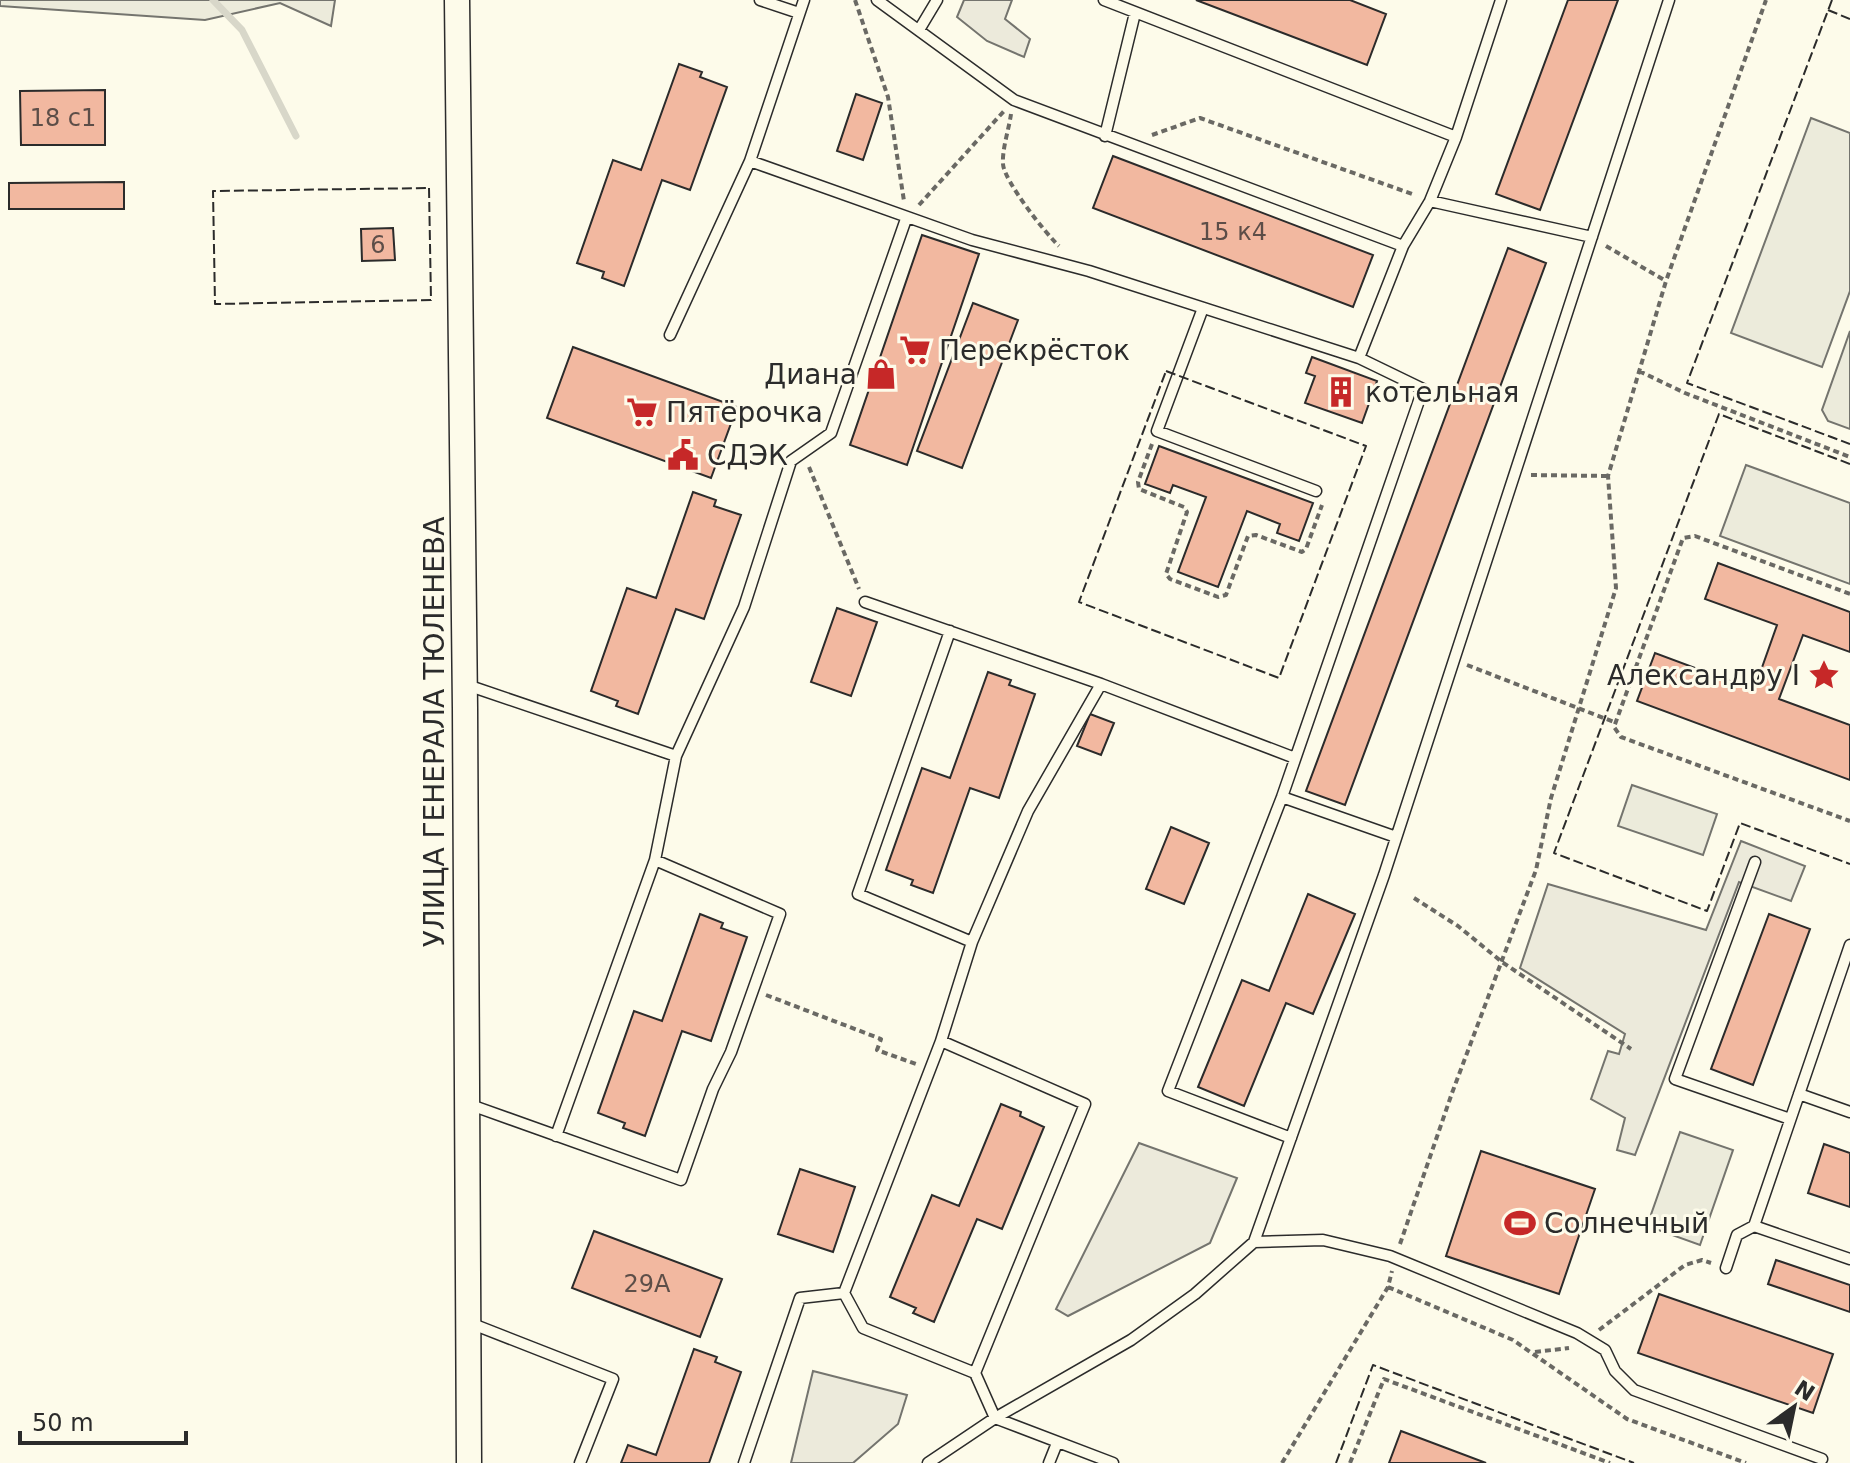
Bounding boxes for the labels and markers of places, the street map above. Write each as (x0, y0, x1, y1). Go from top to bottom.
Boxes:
supermarket icon: Перекрёсток (898, 333, 932, 367)
place label: Перекрёсток (939, 334, 1130, 367)
shop icon: Диана (864, 357, 898, 391)
place label: Диана (764, 358, 857, 391)
building icon: котельная (1324, 375, 1358, 409)
place label: котельная (1365, 376, 1519, 409)
supermarket icon: Пятёрочка (625, 395, 659, 429)
place label: Пятёрочка (666, 396, 823, 429)
public building icon: СДЭК (666, 438, 700, 472)
place label: СДЭК (707, 439, 788, 472)
place icon: Александру I (1807, 658, 1841, 692)
place label: Александру I (1607, 659, 1800, 692)
sports icon: Солнечный (1503, 1206, 1537, 1240)
place label: Солнечный (1544, 1207, 1709, 1240)

